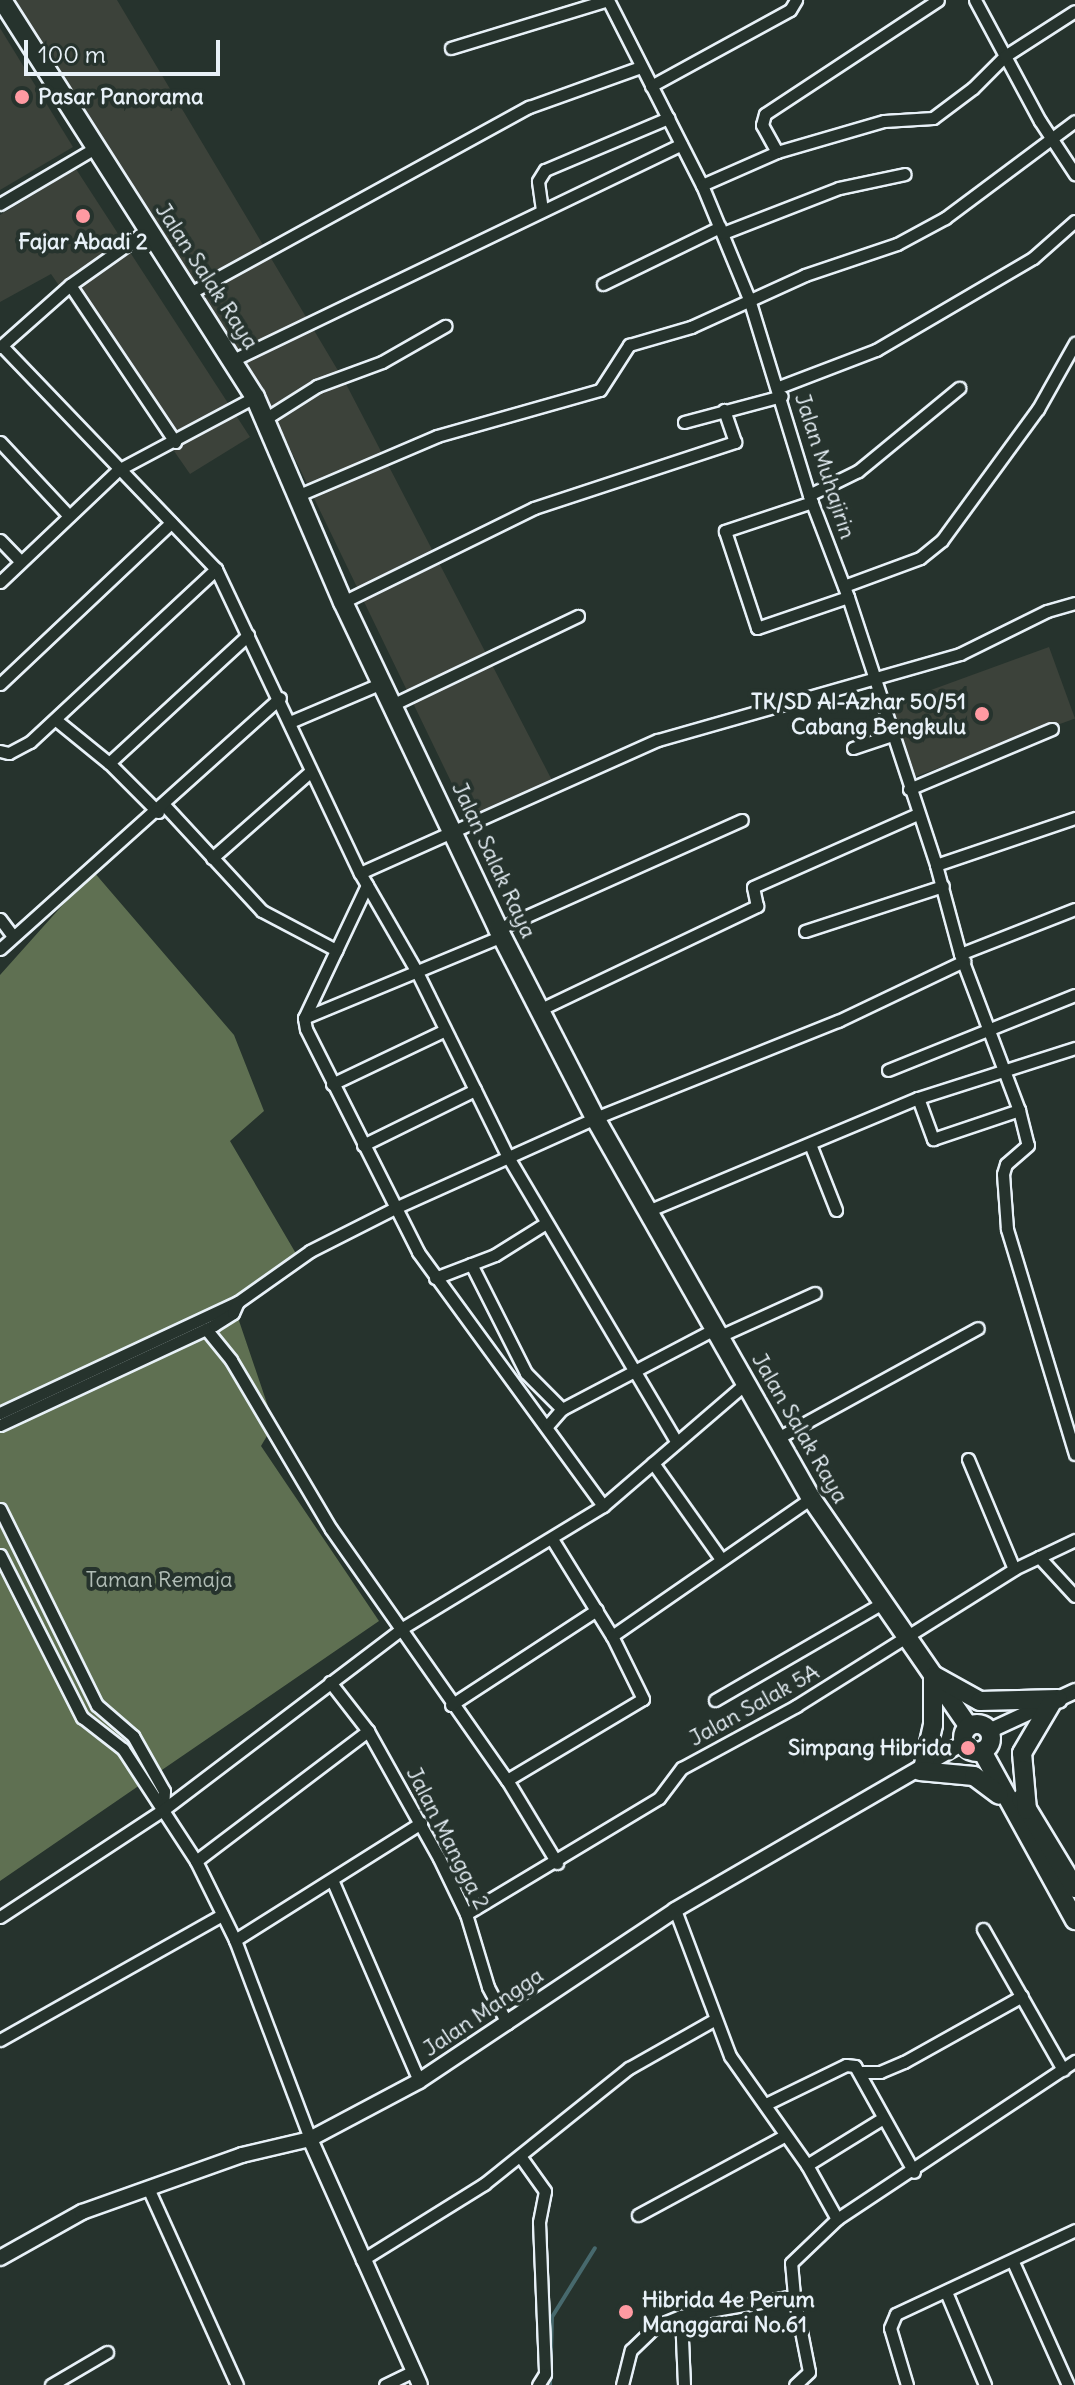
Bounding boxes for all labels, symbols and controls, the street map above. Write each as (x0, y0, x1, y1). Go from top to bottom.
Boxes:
scale bar (28, 24, 224, 74)
text: 100 m (38, 39, 106, 69)
place label: Pasar Panorama (38, 84, 204, 110)
marker: Pasar Panorama (13, 88, 31, 106)
street label: Jalan Salak Raya (150, 198, 264, 354)
marker: Fajar Abadi 2 (74, 207, 92, 225)
place label: Fajar Abadi 2 (18, 229, 148, 255)
street label: Jalan Muhajirin (789, 390, 861, 542)
place label: TK/SD Al-Azhar 50/51 Cabang Bengkulu (751, 688, 966, 740)
marker: TK/SD Al-Azhar 50/51 Cabang Bengkulu (973, 705, 991, 723)
street label: Jalan Salak Raya (446, 778, 542, 942)
street label: Jalan Salak Raya (746, 1348, 854, 1508)
park label: Taman Remaja (85, 1567, 233, 1593)
street label: Jalan Salak 5A (684, 1658, 824, 1752)
place label: Simpang Hibrida (788, 1735, 952, 1761)
marker: Simpang Hibrida (959, 1739, 977, 1757)
street label: Jalan Mangga 2 (401, 1762, 495, 1914)
street label: Jalan Mangga (418, 1962, 548, 2062)
place label: Hibrida 4e Perum Manggarai No.61 (642, 2286, 815, 2338)
marker: Hibrida 4e Perum Manggarai No.61 (617, 2303, 635, 2321)

